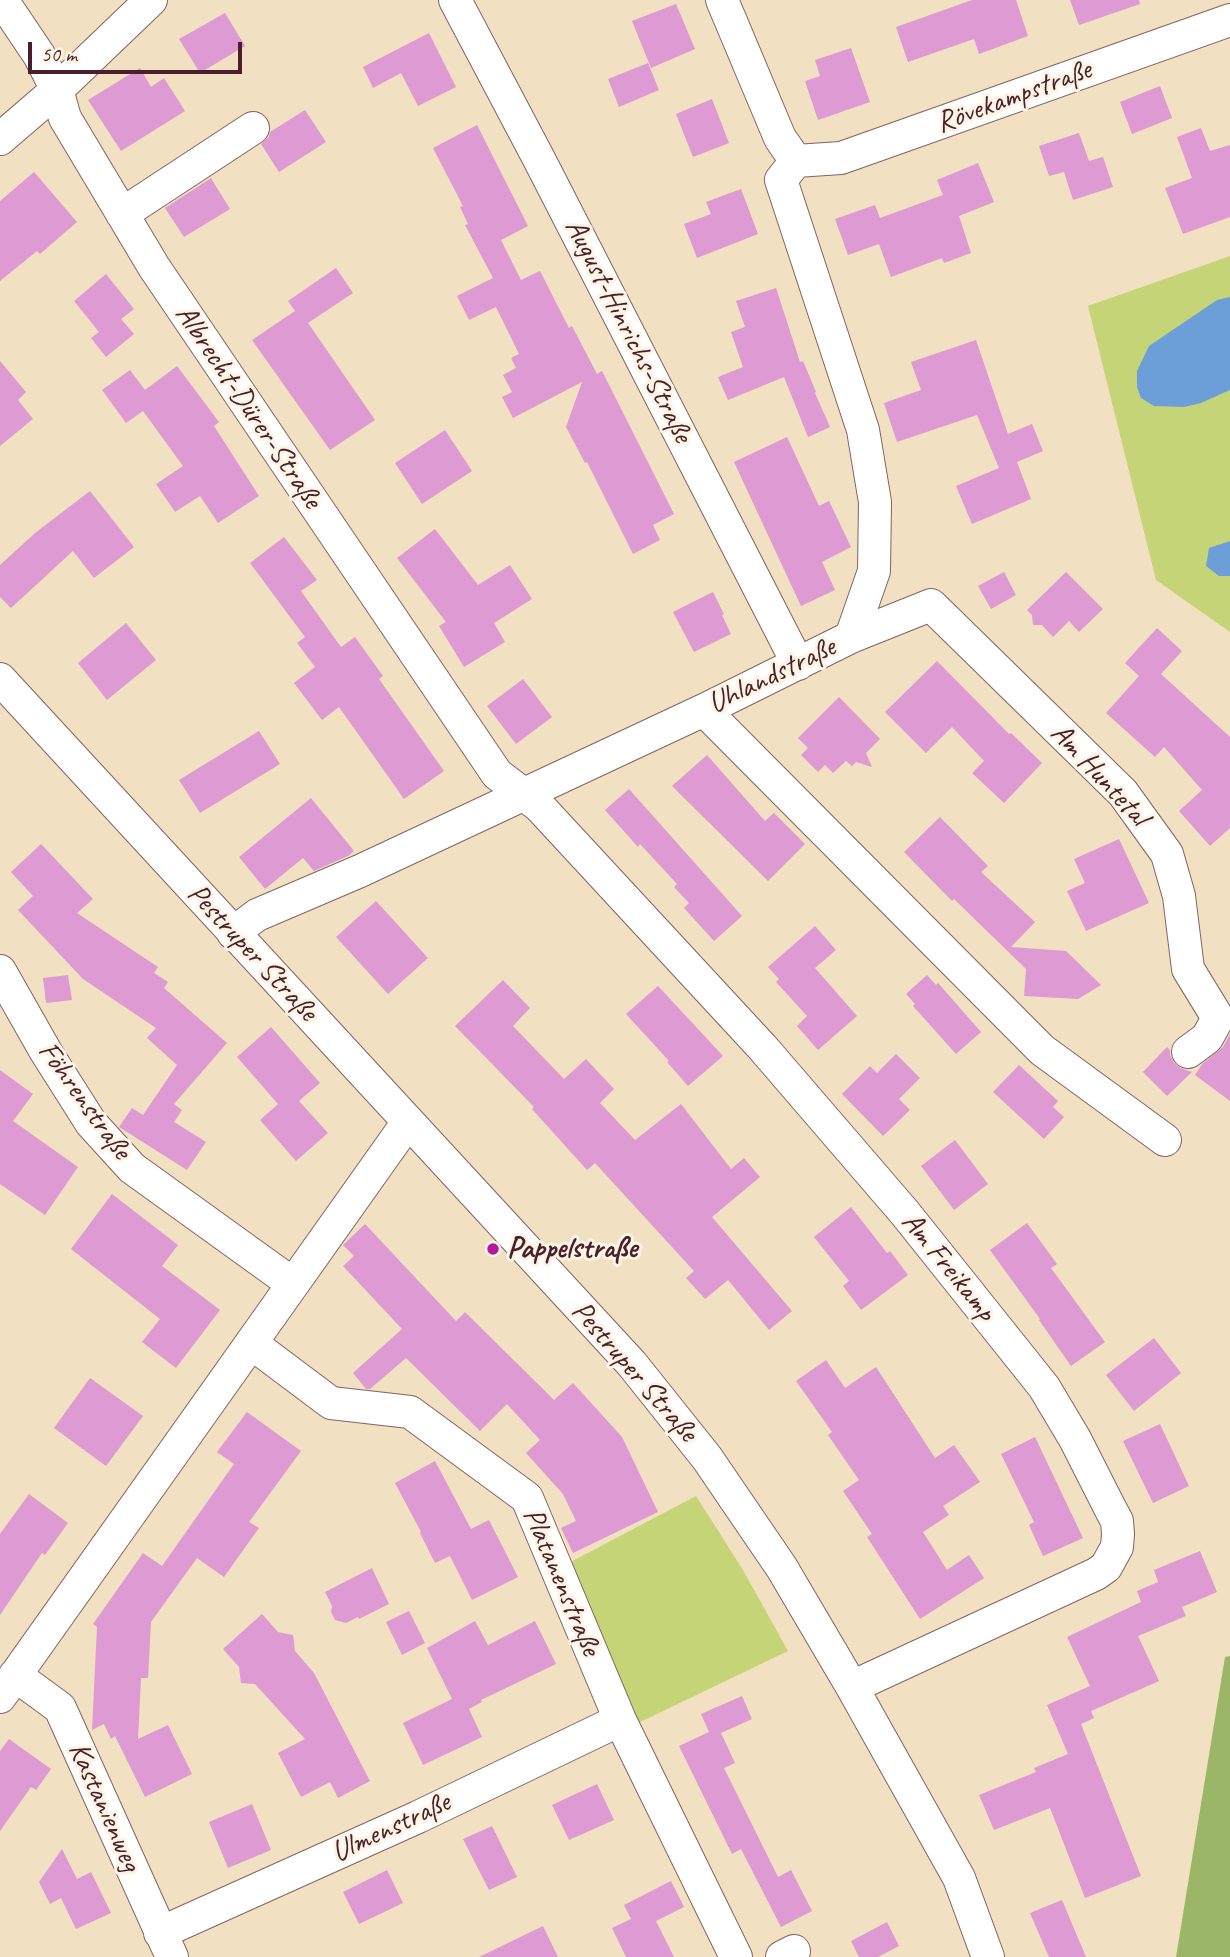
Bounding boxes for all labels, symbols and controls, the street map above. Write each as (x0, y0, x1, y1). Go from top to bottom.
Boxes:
scale bar (32, 28, 245, 72)
text: 50 m (41, 41, 77, 67)
street label: Rövekampstraße (932, 52, 1096, 142)
street label: August-Hinrichs-Straße (556, 213, 700, 449)
street label: Albrecht-Dürer-Straße (167, 298, 329, 516)
street label: Uhlandstraße (702, 630, 842, 722)
street label: Am Huntetal (1042, 716, 1156, 834)
street label: Pestruper Straße (179, 877, 325, 1029)
street label: Föhrenstraße (29, 1035, 139, 1167)
street label: Am Freikamp (893, 1205, 1003, 1329)
place label: Pappelstraße (507, 1231, 637, 1267)
marker: Pappelstraße (485, 1241, 501, 1257)
street label: Pestruper Straße (563, 1294, 705, 1450)
street label: Platanenstraße (514, 1503, 608, 1661)
street label: Kastanienweg (60, 1737, 148, 1877)
street label: Ulmenstraße (326, 1785, 456, 1871)

